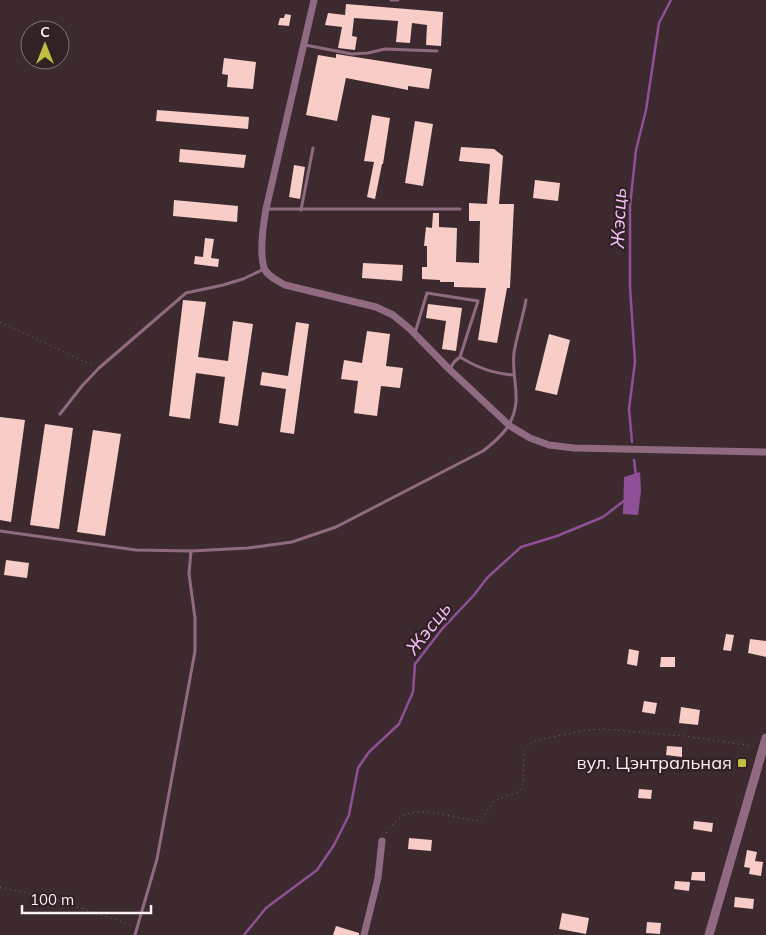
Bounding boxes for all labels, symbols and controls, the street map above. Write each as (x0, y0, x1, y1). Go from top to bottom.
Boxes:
north arrow (20, 20, 70, 70)
text: С (40, 23, 50, 41)
water label: Жэсць (605, 187, 631, 250)
water label: Жэсць (399, 597, 456, 660)
place label: вул. Цэнтральная (577, 751, 732, 774)
marker: вул. Цэнтральная (736, 757, 748, 769)
scale bar (22, 882, 151, 914)
text: 100 m (30, 890, 74, 909)

